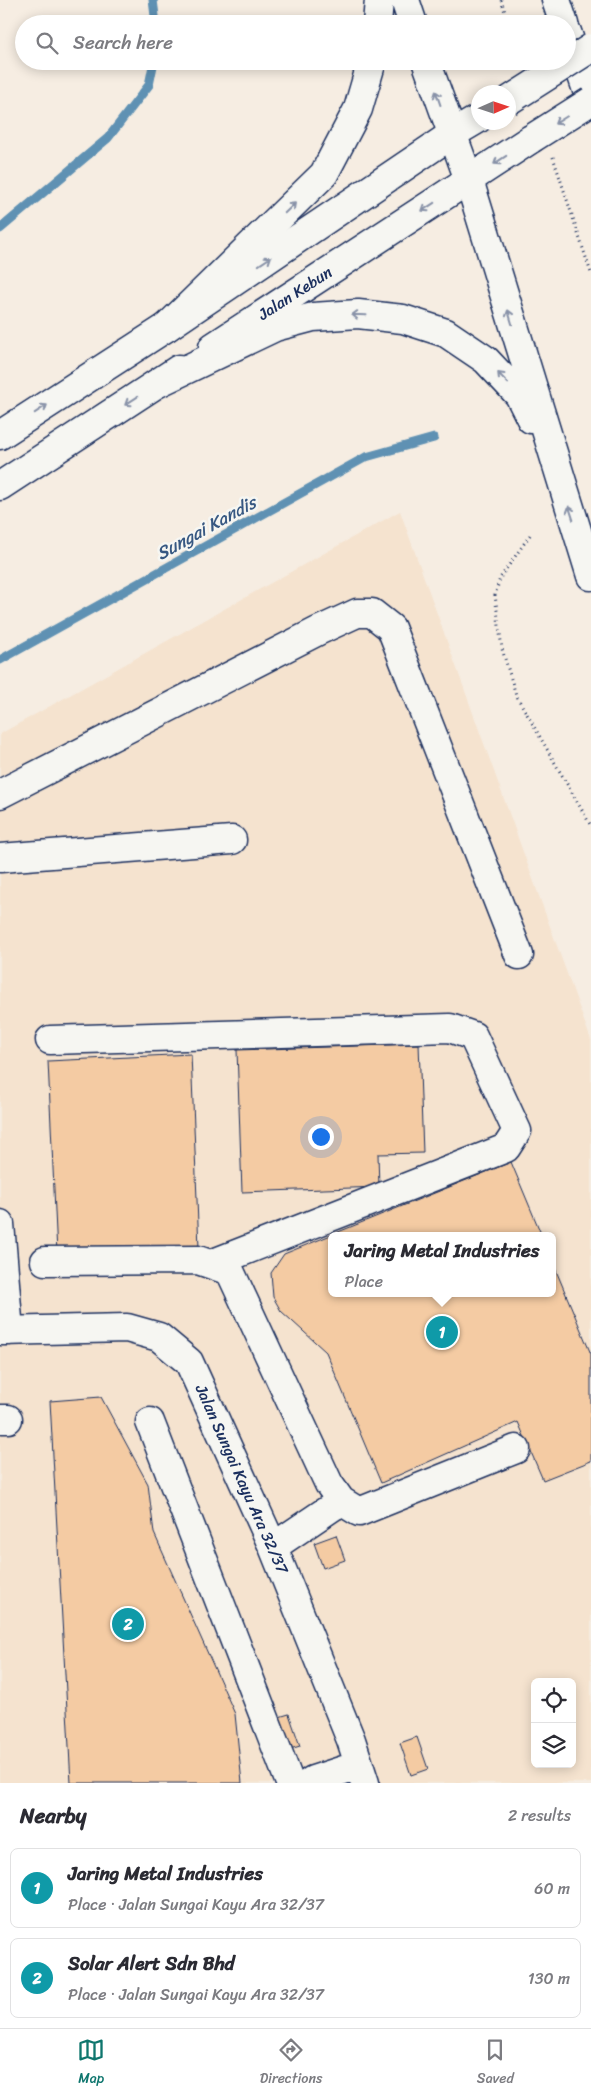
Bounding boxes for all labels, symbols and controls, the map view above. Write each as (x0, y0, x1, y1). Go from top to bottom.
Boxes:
search box (15, 15, 576, 70)
text: Search here (73, 26, 173, 59)
icon: search (33, 29, 61, 57)
north arrow (471, 85, 516, 130)
one-way arrow (433, 91, 443, 107)
one-way arrow (554, 116, 568, 126)
one-way arrow (493, 155, 507, 165)
one-way arrow (284, 202, 296, 214)
one-way arrow (421, 202, 435, 212)
one-way arrow (258, 256, 272, 266)
street label: Jalan Kebun (251, 258, 338, 329)
one-way arrow (351, 310, 368, 320)
one-way arrow (505, 310, 515, 326)
one-way arrow (497, 372, 509, 385)
one-way arrow (124, 396, 138, 406)
one-way arrow (34, 403, 48, 414)
water label: Sungai Kandis (150, 486, 264, 569)
one-way arrow (565, 505, 575, 521)
your location (308, 1124, 334, 1150)
popup (328, 1232, 556, 1297)
text: Jaring Metal Industries (344, 1234, 540, 1267)
text: Place (344, 1267, 383, 1296)
pin: 1 (426, 1313, 458, 1351)
street label: Jalan Sungai Kayu Ara 32/37 (187, 1379, 297, 1579)
pin: 2 (112, 1605, 144, 1643)
map controls (531, 1678, 576, 1768)
button: locate (531, 1678, 576, 1723)
button: layers (531, 1723, 576, 1768)
text: Nearby (20, 1797, 86, 1835)
text: 2 results (508, 1801, 571, 1830)
text: Jaring Metal Industries (68, 1857, 263, 1890)
text: 1 (34, 1874, 40, 1903)
text: 60 m (534, 1874, 570, 1903)
text: Place · Jalan Sungai Kayu Ara 32/37 (68, 1890, 324, 1919)
text: Solar Alert Sdn Bhd (68, 1947, 235, 1980)
text: 2 (32, 1964, 42, 1993)
text: 130 m (528, 1964, 570, 1993)
text: Place · Jalan Sungai Kayu Ara 32/37 (68, 1980, 324, 2009)
tab: Map (77, 2036, 105, 2091)
tab: Directions (260, 2036, 322, 2091)
tab: Saved (477, 2036, 514, 2091)

